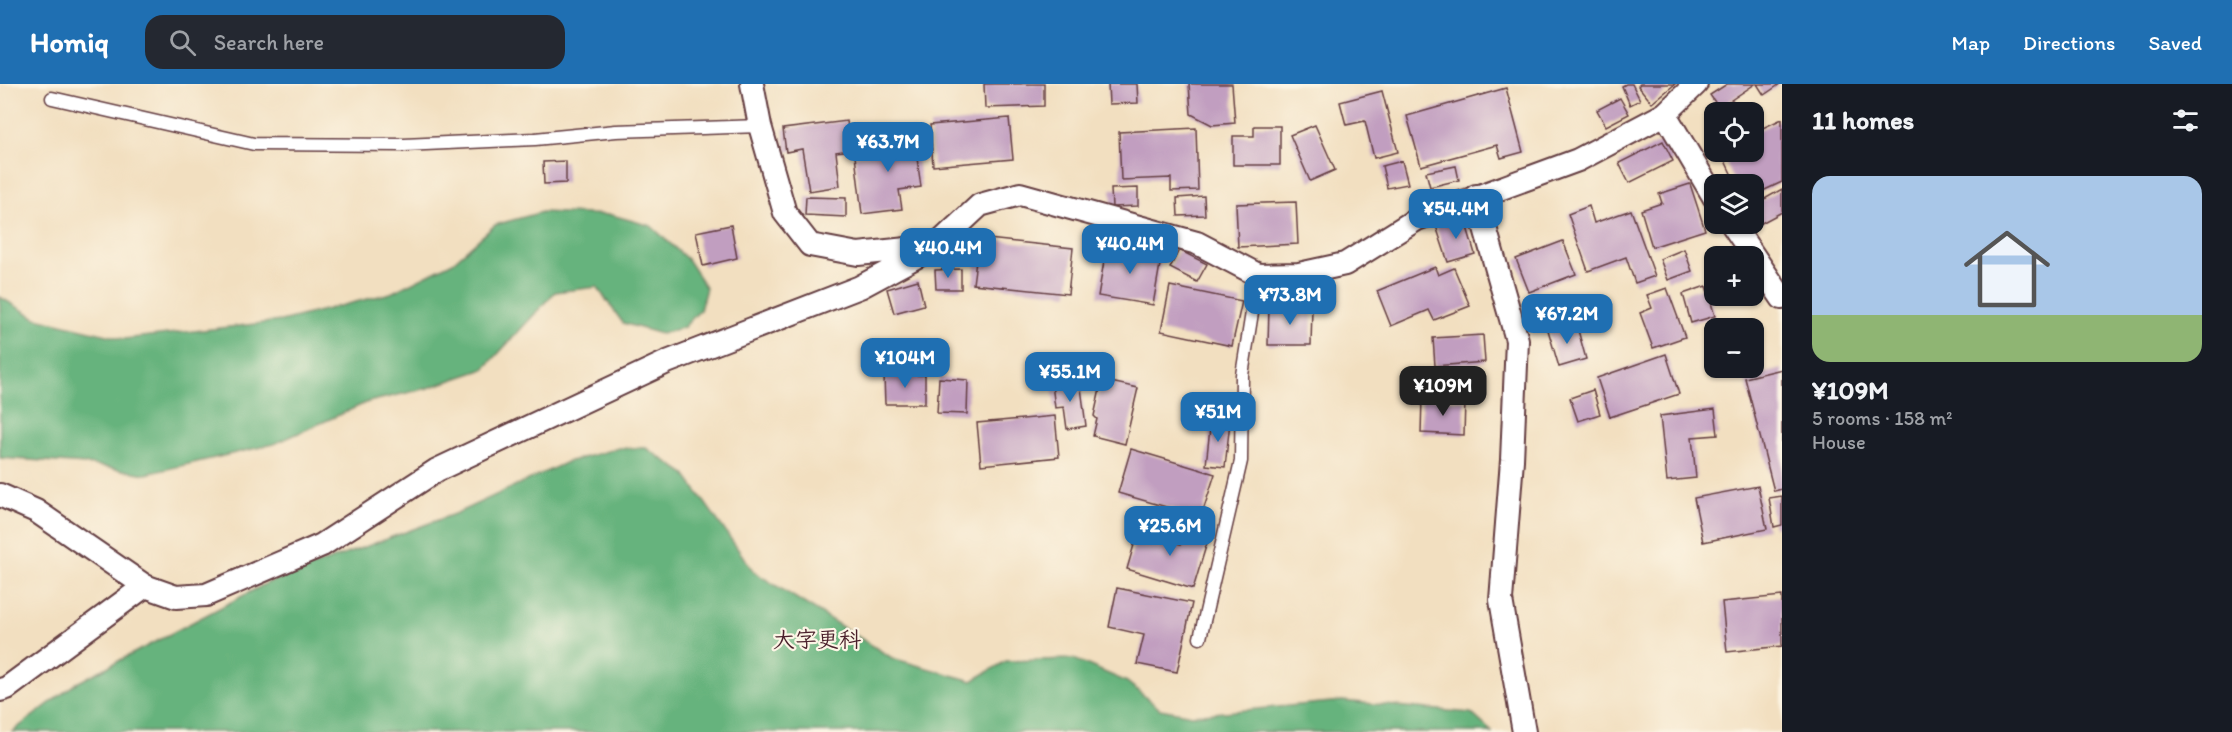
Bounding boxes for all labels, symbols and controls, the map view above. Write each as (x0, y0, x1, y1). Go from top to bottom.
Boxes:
search box (145, 15, 565, 69)
text: Homiq (30, 25, 109, 59)
icon: search (166, 26, 199, 59)
text: Search here (214, 29, 324, 56)
text: Map (1952, 30, 1990, 55)
text: Directions (2023, 30, 2115, 55)
text: Saved (2148, 30, 2202, 55)
map controls (1704, 102, 1764, 378)
button: locate (1704, 102, 1764, 162)
text: 11 homes (1812, 104, 1914, 136)
icon: filters (2169, 104, 2202, 137)
pin: ¥63.7M (839, 122, 937, 173)
text: ¥63.7M (856, 129, 920, 153)
button: layers (1704, 174, 1764, 234)
pin: ¥54.4M (1407, 189, 1505, 240)
text: ¥54.4M (1423, 196, 1489, 220)
icon: home (1953, 215, 2061, 323)
pin: ¥40.4M (1081, 224, 1179, 275)
pin: ¥40.4M (899, 228, 997, 279)
text: ¥40.4M (1096, 231, 1164, 255)
text: ¥40.4M (914, 235, 982, 259)
button: + (1704, 246, 1764, 306)
pin: ¥73.8M (1241, 275, 1339, 326)
text: ¥73.8M (1258, 282, 1322, 306)
pin: ¥67.2M (1518, 294, 1616, 345)
text: ¥67.2M (1536, 301, 1598, 325)
button: − (1704, 318, 1764, 378)
pin: ¥104M (863, 338, 947, 389)
text: ¥104M (875, 345, 935, 369)
pin: ¥55.1M (1021, 352, 1119, 403)
text: ¥55.1M (1039, 359, 1101, 383)
pin: ¥109M (1401, 366, 1485, 417)
text: ¥109M (1414, 373, 1472, 397)
text: ¥109M (1812, 374, 1889, 406)
pin: ¥51M (1182, 392, 1254, 443)
text: ¥51M (1195, 399, 1241, 423)
text: 5 rooms · 158 m² (1812, 406, 1953, 430)
text: House (1812, 430, 1866, 454)
pin: ¥25.6M (1121, 506, 1219, 557)
text: ¥25.6M (1138, 513, 1202, 537)
district label: 大字更科 (773, 626, 861, 653)

